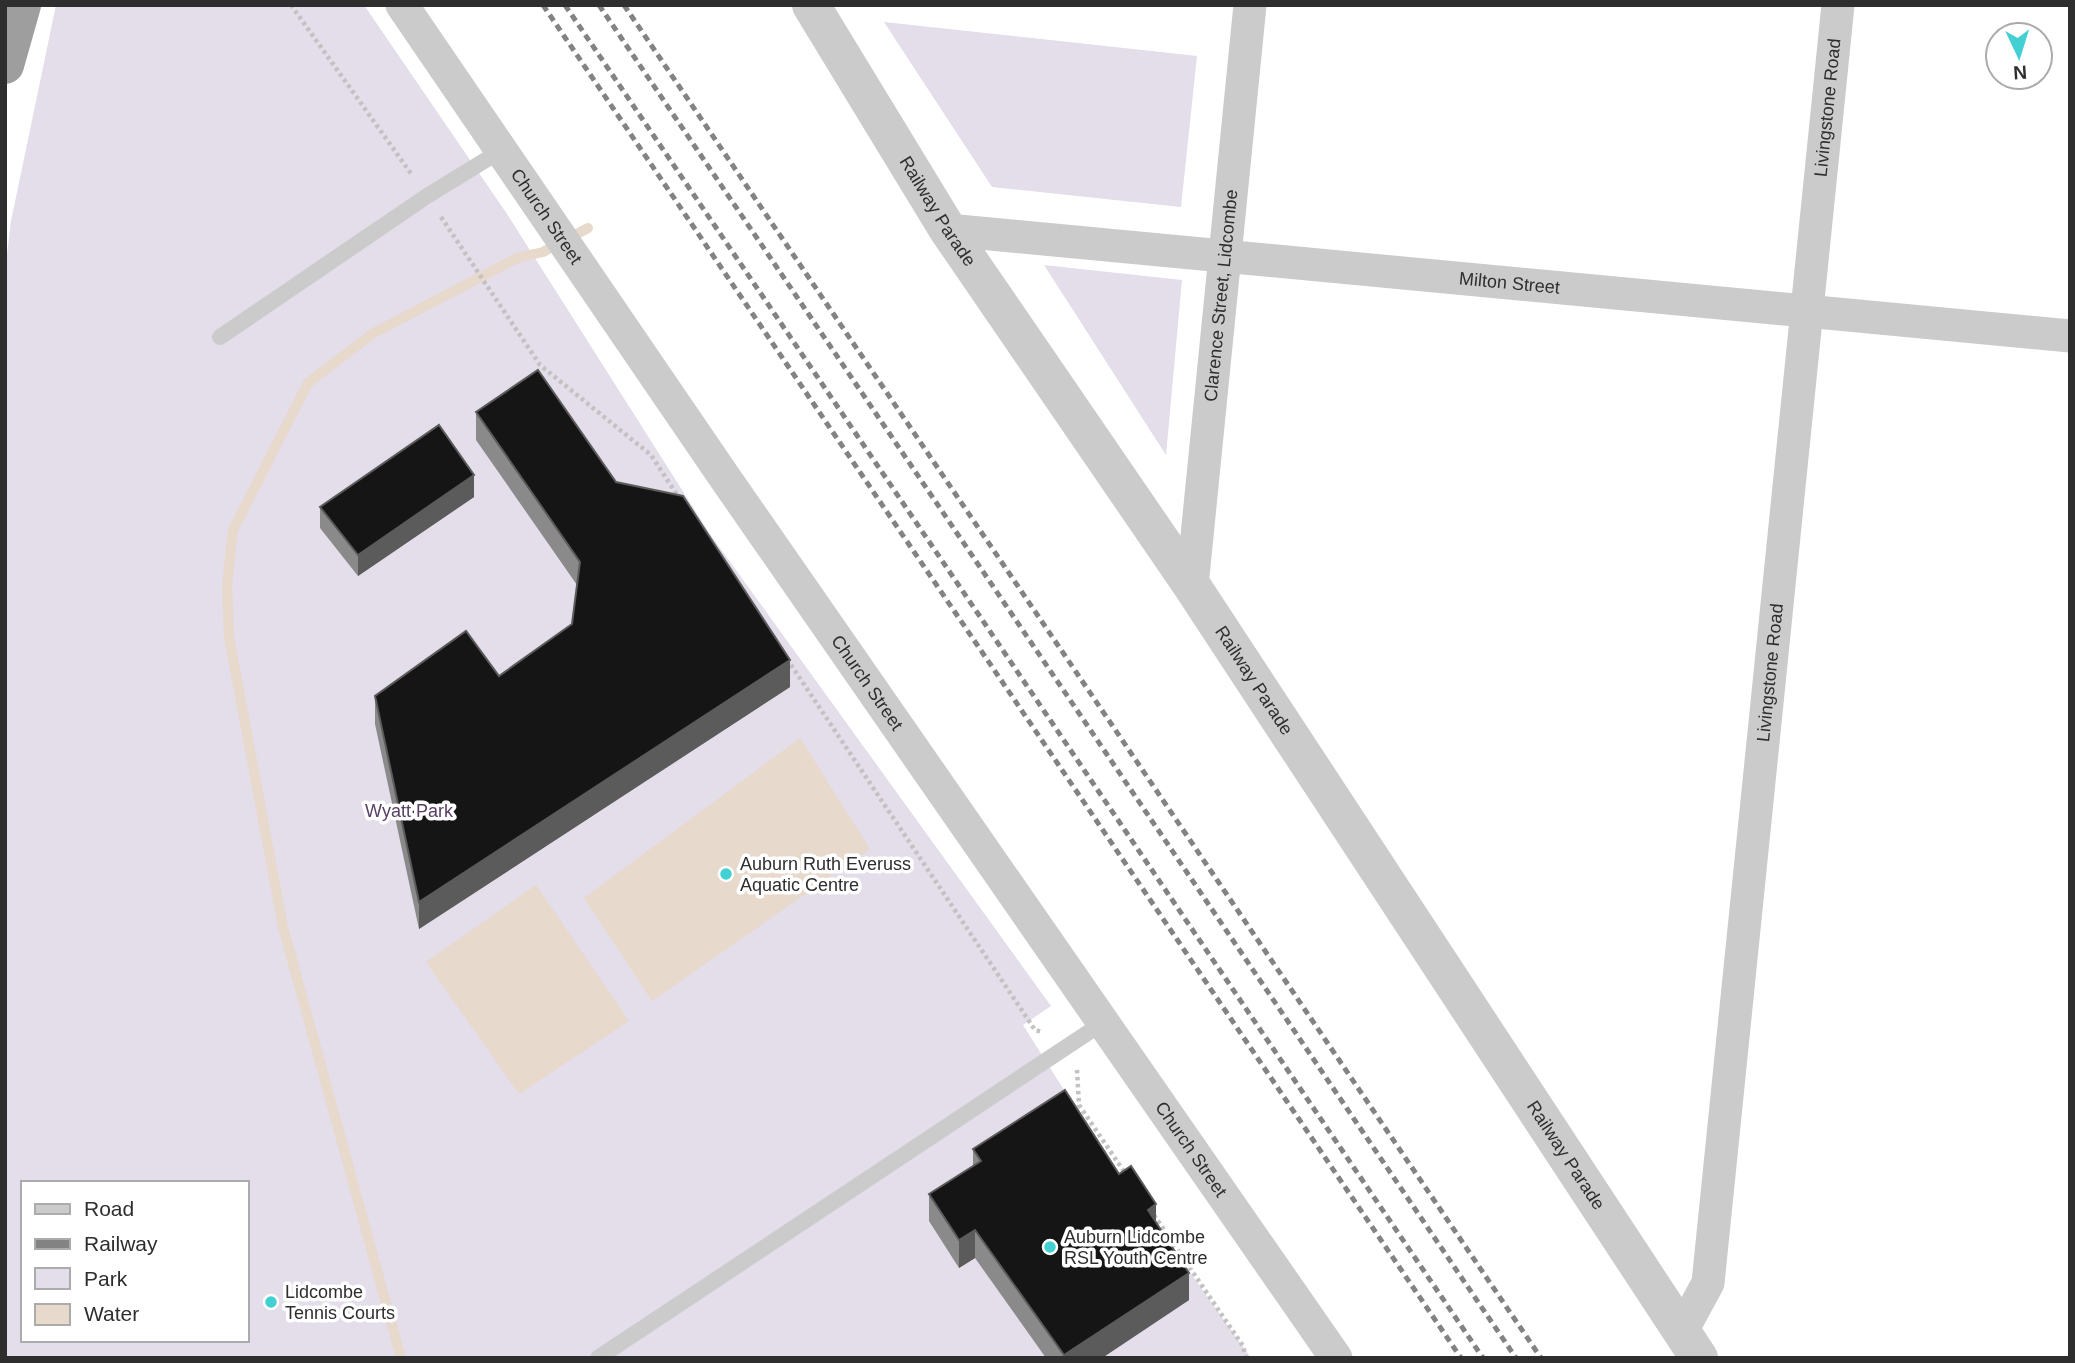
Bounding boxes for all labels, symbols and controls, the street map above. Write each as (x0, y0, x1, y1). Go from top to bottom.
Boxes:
north arrow (1984, 21, 2054, 91)
street label: Livingstone Road (1811, 37, 1845, 178)
text: N (2013, 62, 2028, 83)
street label: Railway Parade (896, 153, 980, 270)
street label: Church Street (507, 165, 586, 268)
street label: Clarence Street, Lidcombe (1200, 188, 1242, 403)
street label: Milton Street (1458, 268, 1561, 298)
street label: Livingstone Road (1753, 602, 1787, 743)
street label: Railway Parade (1211, 622, 1297, 739)
street label: Church Street (827, 631, 907, 734)
park label: Wyatt Park (365, 801, 454, 821)
place label: Auburn Ruth Everuss Aquatic Centre (740, 854, 911, 895)
marker: Auburn Ruth Everuss Aquatic Centre (718, 866, 734, 882)
street label: Railway Parade (1523, 1097, 1609, 1213)
street label: Church Street (1151, 1098, 1231, 1201)
legend (21, 1181, 248, 1342)
text: Road (84, 1197, 134, 1220)
place label: Auburn Lidcombe RSL Youth Centre (1064, 1227, 1207, 1268)
text: Railway (84, 1232, 158, 1255)
marker: Auburn Lidcombe RSL Youth Centre (1042, 1239, 1058, 1255)
text: Park (84, 1267, 128, 1290)
place label: Lidcombe Tennis Courts (285, 1282, 395, 1323)
marker: Lidcombe Tennis Courts (263, 1294, 279, 1310)
text: Water (84, 1302, 139, 1325)

